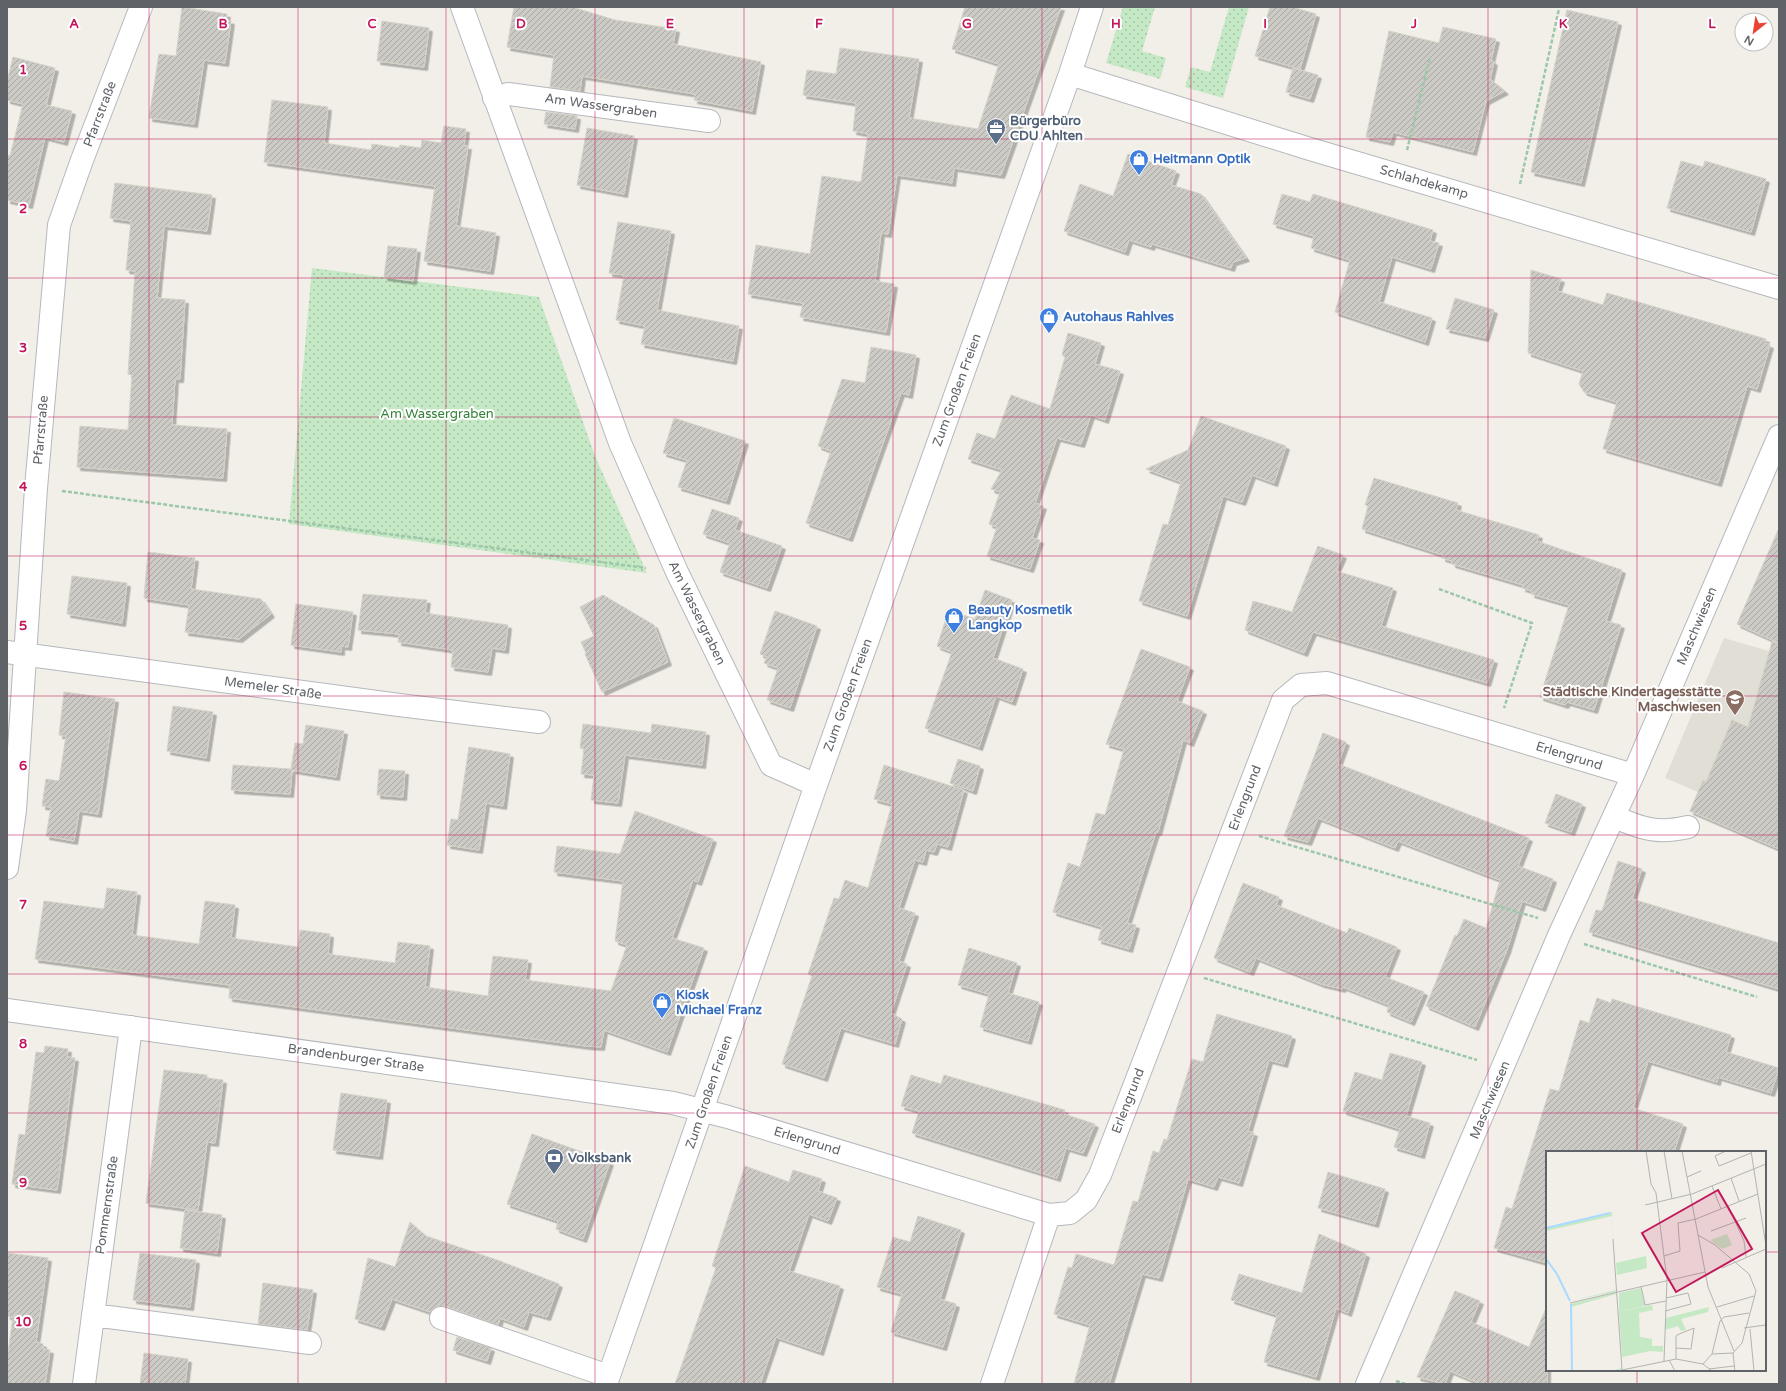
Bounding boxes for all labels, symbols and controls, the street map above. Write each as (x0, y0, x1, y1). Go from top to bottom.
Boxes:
north arrow (1734, 12, 1774, 52)
text: A (69, 16, 79, 32)
text: B (218, 16, 228, 32)
text: C (367, 16, 377, 32)
text: D (516, 16, 526, 32)
text: E (666, 16, 674, 32)
text: F (815, 16, 823, 32)
text: G (962, 16, 972, 32)
text: H (1111, 16, 1121, 32)
text: I (1263, 16, 1267, 32)
text: J (1410, 16, 1417, 32)
text: K (1559, 16, 1568, 32)
text: L (1708, 16, 1716, 32)
text: N (1742, 32, 1756, 48)
text: 1 (19, 62, 27, 78)
street label: Pfarrstraße (80, 79, 120, 149)
street label: Am Wassergraben (544, 90, 658, 122)
place label: Bürgerbüro CDU Ahlten (1010, 113, 1083, 144)
office icon: Bürgerbüro CDU Ahlten (985, 117, 1007, 145)
shop icon: Heitmann Optik (1128, 148, 1150, 176)
place label: Heitmann Optik (1153, 151, 1251, 167)
street label: Schlahdekamp (1378, 162, 1470, 202)
text: 2 (19, 201, 27, 217)
shop icon: Autohaus Rahlves (1038, 306, 1060, 334)
place label: Autohaus Rahlves (1063, 309, 1174, 325)
street label: Zum Großen Freien (929, 331, 985, 449)
text: 3 (19, 340, 27, 356)
street label: Pfarrstraße (30, 395, 52, 465)
park label: Am Wassergraben (380, 406, 494, 422)
text: 4 (19, 479, 28, 495)
street label: Am Wassergraben (665, 559, 729, 667)
street label: Maschwiesen (1673, 585, 1721, 667)
place label: Beauty Kosmetik Langkop (968, 602, 1072, 633)
shop icon: Beauty Kosmetik Langkop (943, 606, 965, 634)
text: 5 (19, 618, 27, 634)
street label: Zum Großen Freien (820, 636, 876, 754)
street label: Memeler Straße (223, 673, 323, 703)
place label: Städtische Kindertagesstätte Maschwiesen (1543, 684, 1722, 715)
school or university icon: Städtische Kindertagesstätte Maschwiesen (1724, 688, 1746, 716)
street label: Erlengrund (1534, 738, 1604, 774)
text: 6 (19, 758, 27, 774)
street label: Erlengrund (1225, 763, 1265, 833)
text: 7 (19, 897, 27, 913)
place label: Kiosk Michael Franz (676, 987, 763, 1018)
shop icon: Kiosk Michael Franz (651, 991, 673, 1019)
street label: Zum Großen Freien (682, 1033, 736, 1151)
text: 8 (19, 1036, 27, 1052)
street label: Brandenburger Straße (287, 1040, 425, 1076)
street label: Maschwiesen (1466, 1059, 1514, 1141)
street label: Erlengrund (1108, 1066, 1148, 1136)
street label: Erlengrund (772, 1123, 842, 1159)
bank icon: Volksbank (543, 1147, 565, 1175)
place label: Volksbank (568, 1150, 631, 1166)
inset map (1546, 1151, 1766, 1371)
street label: Pommernstraße (92, 1155, 122, 1255)
text: 9 (19, 1175, 27, 1191)
text: 10 (15, 1314, 31, 1330)

